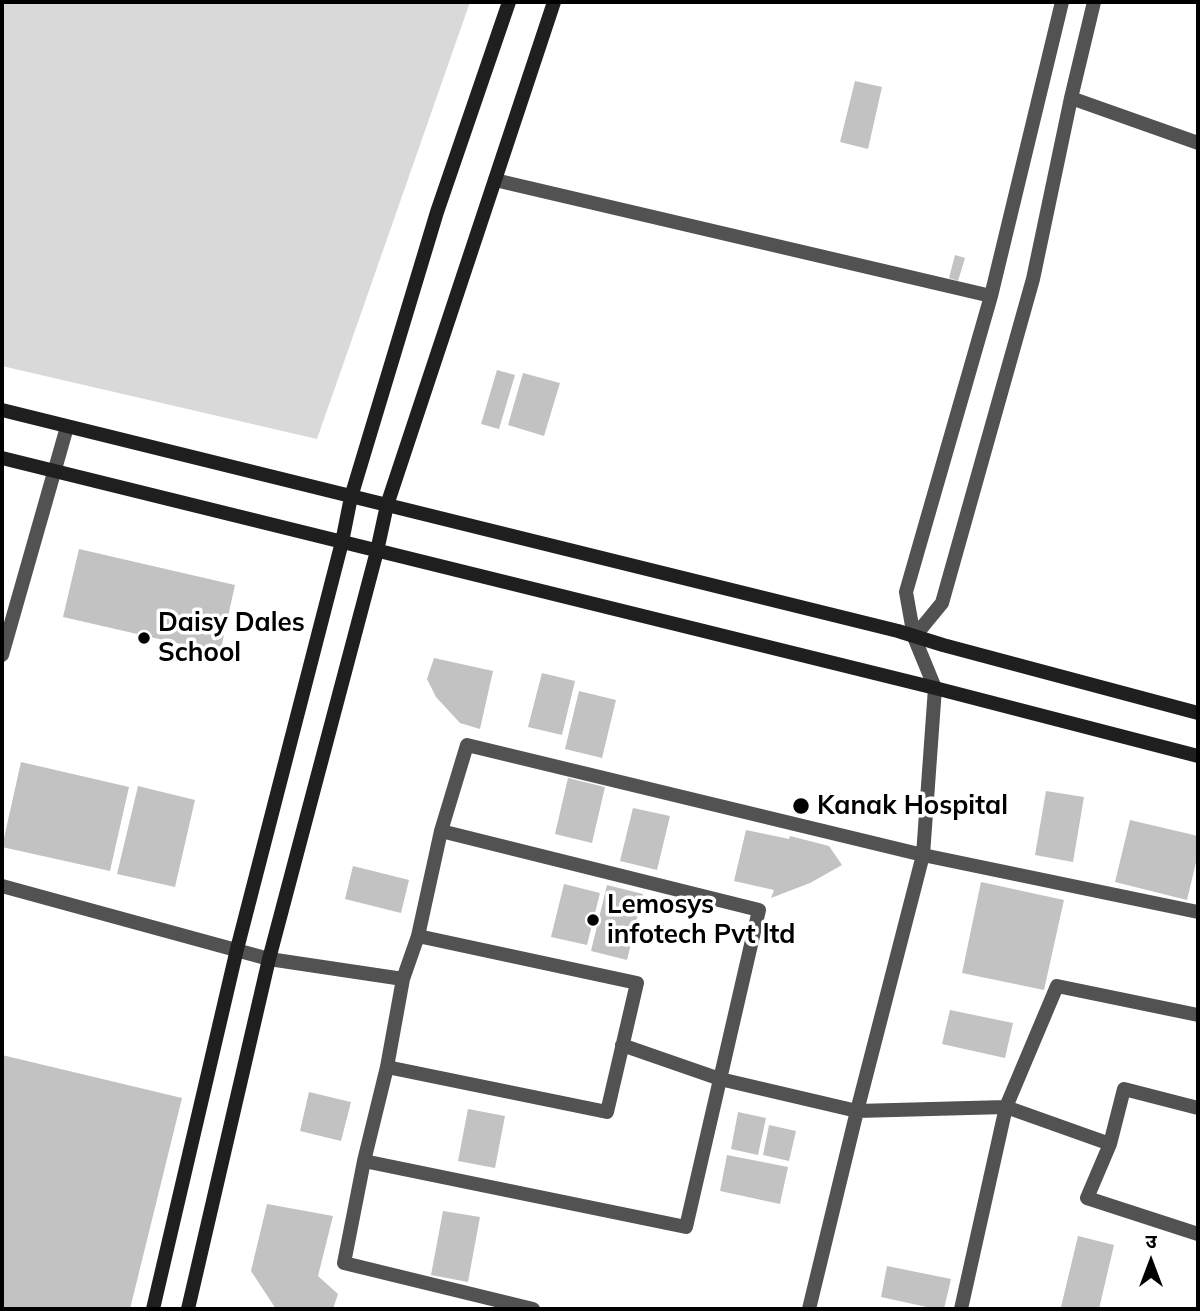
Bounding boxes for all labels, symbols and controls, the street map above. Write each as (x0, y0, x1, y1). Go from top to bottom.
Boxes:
place label: Daisy Dales School (158, 607, 305, 668)
marker: Daisy Dales School (136, 630, 152, 646)
place label: Kanak Hospital (817, 790, 1008, 822)
marker: Kanak Hospital (791, 796, 811, 816)
place label: Lemosys infotech Pvt ltd (607, 889, 795, 950)
marker: Lemosys infotech Pvt ltd (585, 912, 601, 928)
north arrow (1116, 1227, 1186, 1297)
text: उ (1145, 1229, 1157, 1253)

